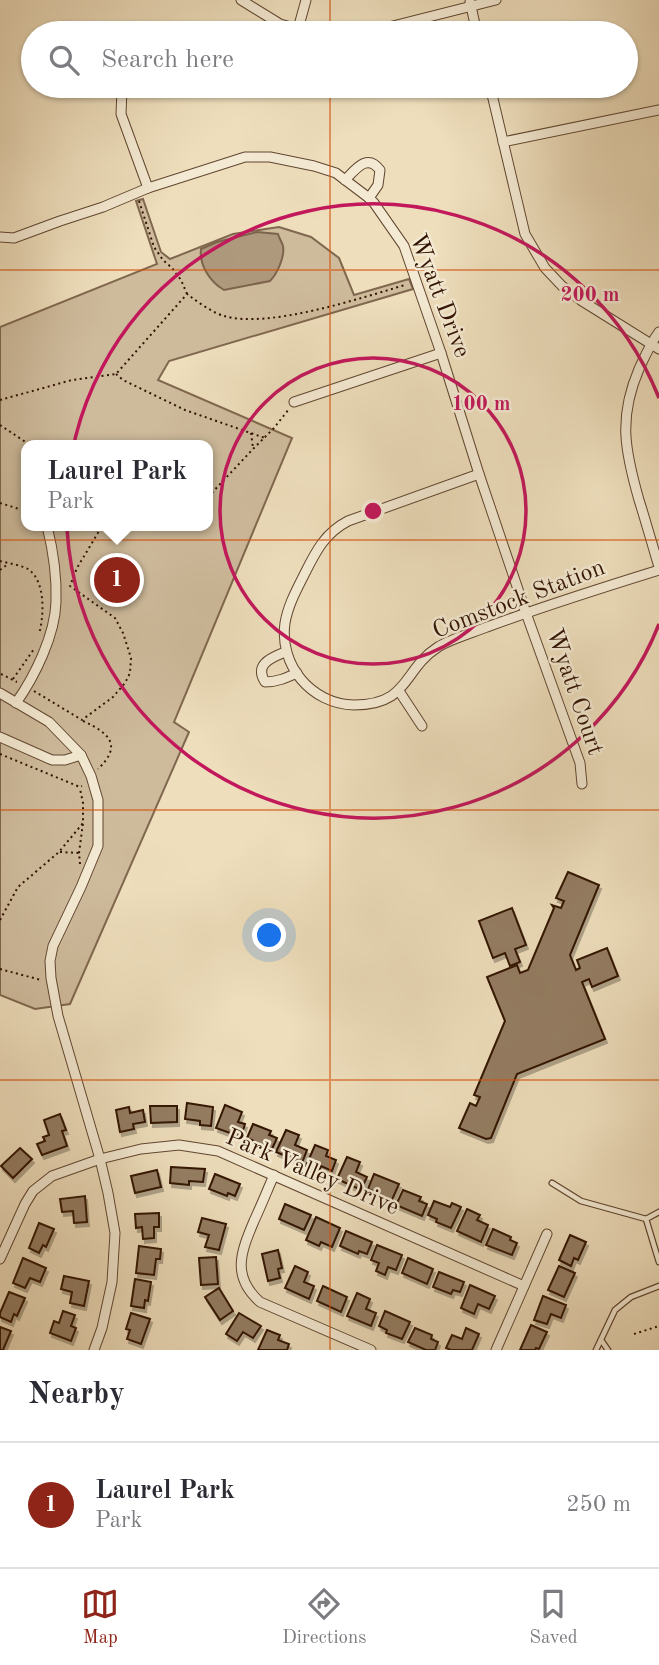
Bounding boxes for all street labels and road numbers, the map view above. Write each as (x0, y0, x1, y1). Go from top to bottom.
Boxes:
street label: Wyatt Drive (404, 231, 474, 361)
street label: Comstock Station (430, 556, 608, 644)
street label: Wyatt Court (541, 626, 607, 758)
street label: Park Valley Drive (222, 1126, 402, 1220)

